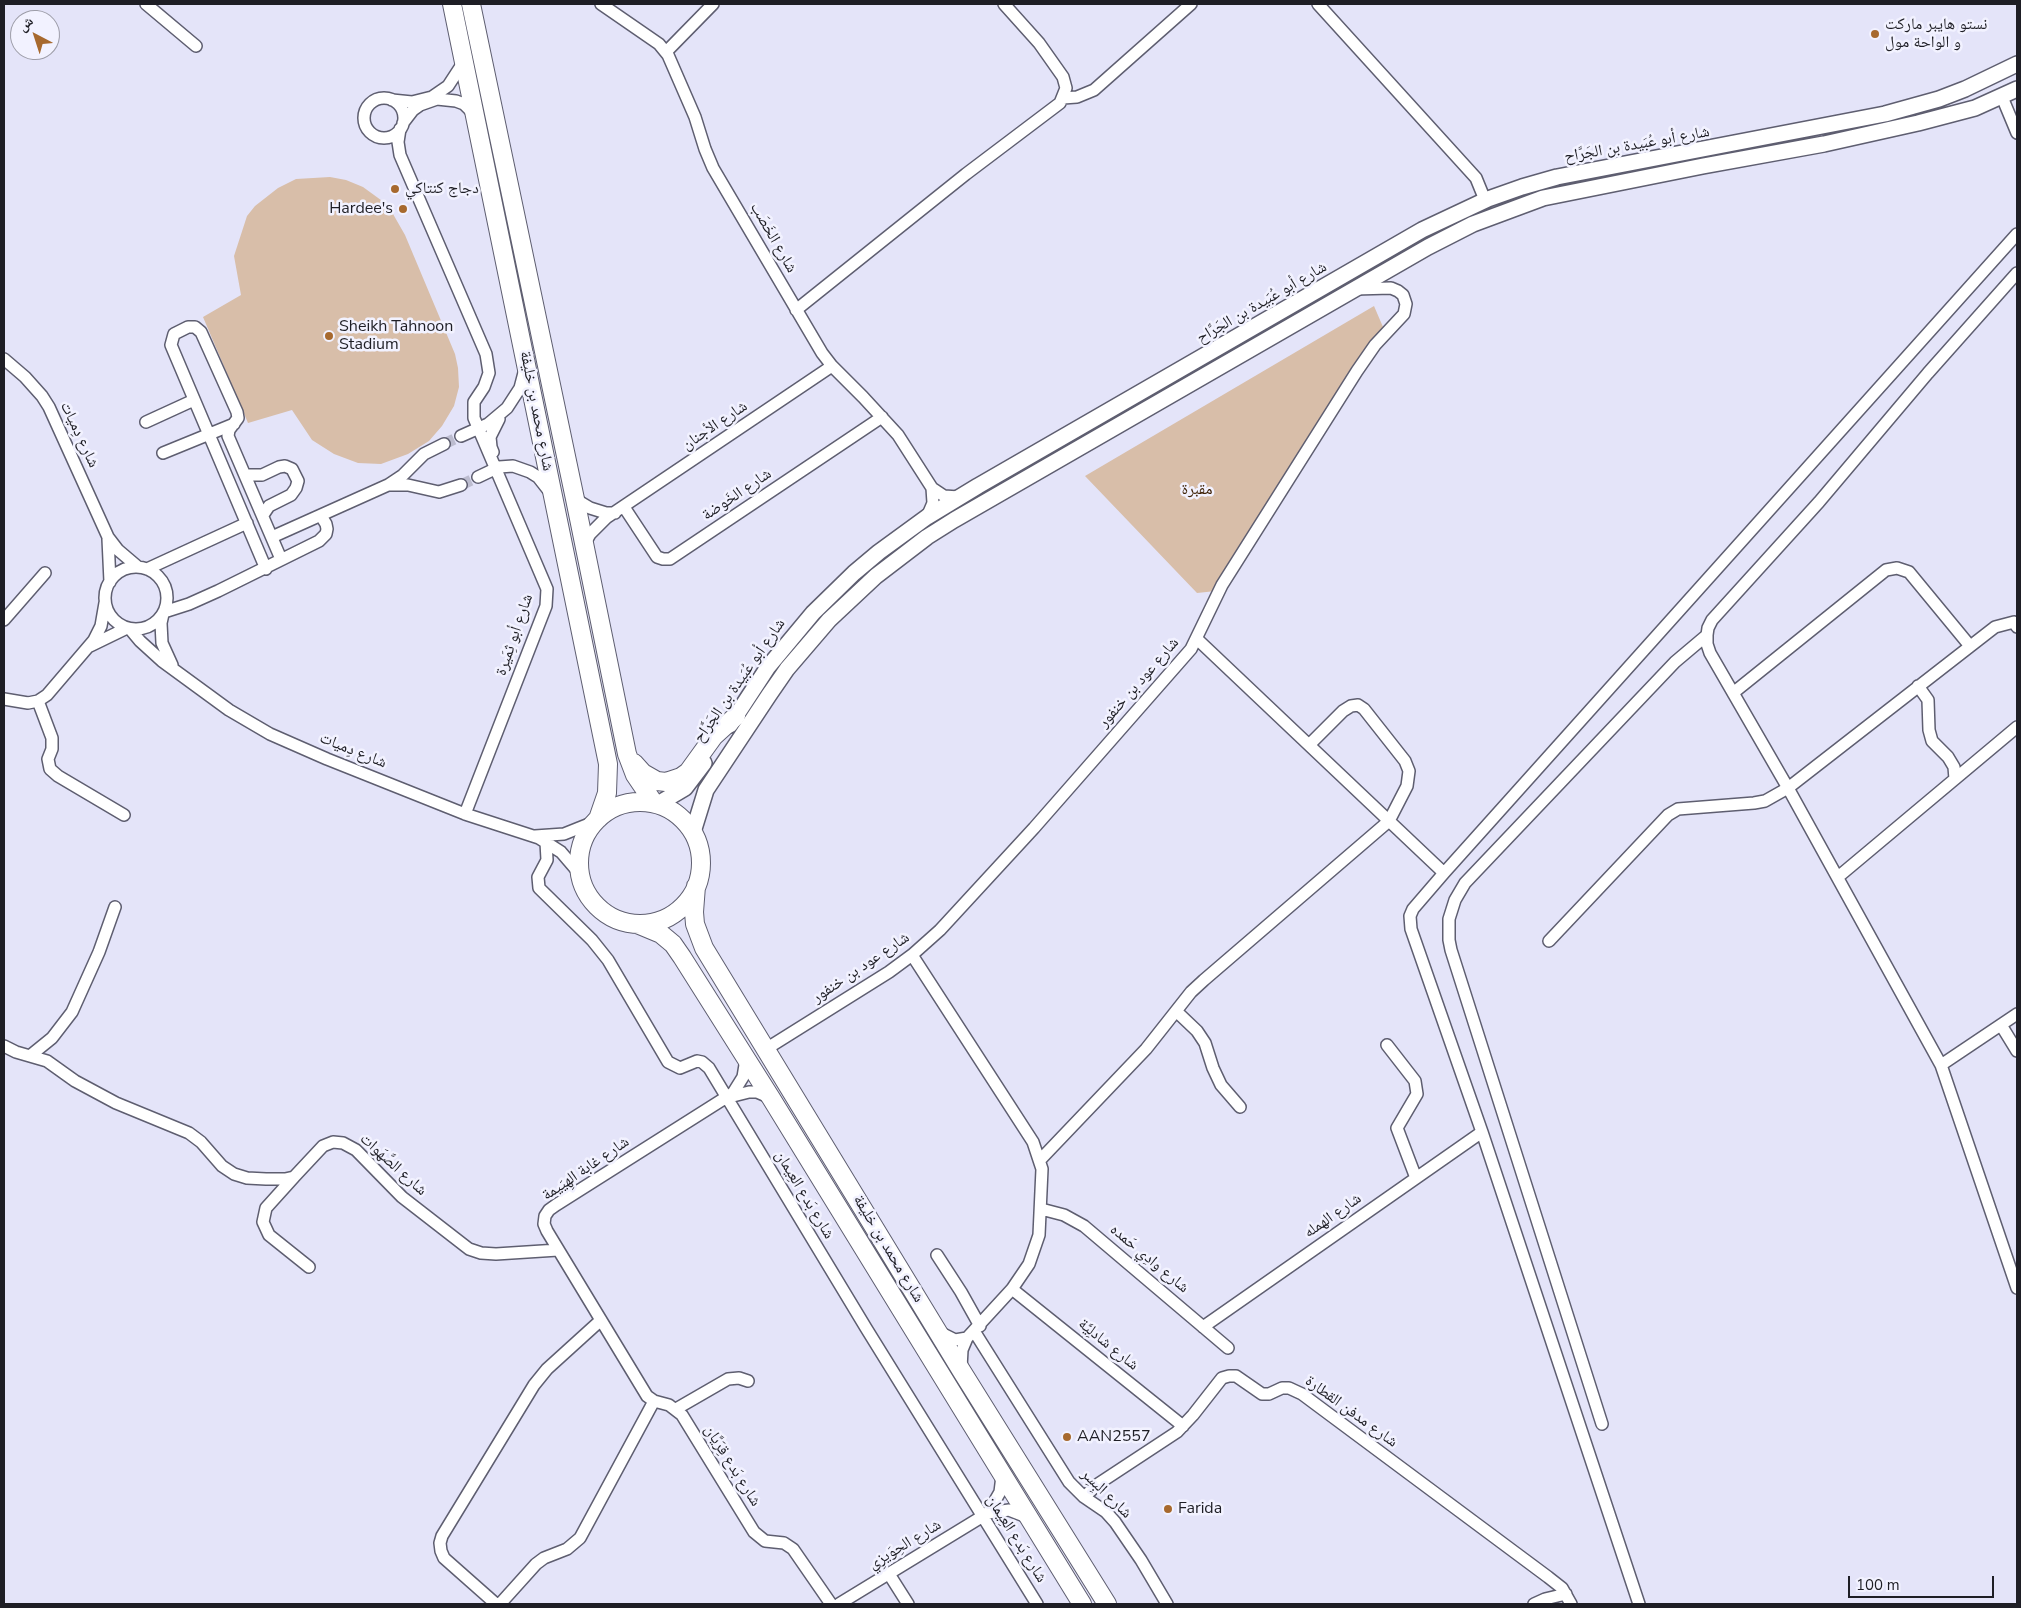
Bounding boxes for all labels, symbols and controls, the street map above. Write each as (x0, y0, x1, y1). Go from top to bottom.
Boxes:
north arrow (10, 10, 60, 60)
text: ش (14, 12, 37, 36)
place label: نستو هايبر ماركت و الواحة مول (1885, 15, 1988, 53)
marker: نستو هايبر ماركت و الواحة مول (1869, 28, 1881, 40)
street label: شارع أبو عُبَيدة بن الجَرَّاح (1563, 123, 1711, 167)
place label: دجاج كنتاكي (405, 179, 479, 199)
marker: دجاج كنتاكي (389, 183, 401, 195)
place label: Hardee's (329, 199, 393, 219)
street label: شارع الخَصَب (745, 199, 801, 277)
marker: Hardee's (397, 203, 409, 215)
street label: شارع أبو عُبَيدة بن الجَرَّاح (1193, 258, 1331, 348)
place label: Sheikh Tahnoon Stadium (339, 317, 453, 355)
marker: Sheikh Tahnoon Stadium (323, 330, 335, 342)
street label: شارع محمد بن خليفة (515, 349, 557, 473)
street label: شارع الأجنان (679, 397, 751, 455)
street label: شارع دِميات (55, 399, 103, 471)
street label: شارع الخَوضة (699, 465, 775, 525)
park label: مقبرة (1181, 480, 1213, 500)
street label: شارع أبو ثِمَيرة (492, 592, 538, 678)
street label: شارع أبو عُبَيدة بن الجَرَّاح (690, 615, 790, 747)
street label: شارع عود بن خنفور (1095, 634, 1183, 732)
street label: شارع دِميات (317, 729, 389, 773)
street label: شارع عود بن خنفور (809, 928, 913, 1008)
street label: شارع الصَّهَوات (355, 1130, 431, 1200)
street label: شارع غابة الهِيَيمة (539, 1133, 633, 1205)
street label: شارع بَدع العِيمان (770, 1147, 838, 1243)
street label: شارع الهمله (1301, 1189, 1365, 1243)
street label: شارع محمد بن خليفة (848, 1192, 928, 1306)
street label: شارع وادِي حَمده (1106, 1220, 1192, 1298)
street label: شارع شادلِيَّة (1074, 1315, 1142, 1375)
street label: شارع مدفن القطارة (1301, 1372, 1401, 1452)
street label: شارع بَدع قِرَيَّان (699, 1422, 765, 1510)
place label: AAN2557 (1077, 1427, 1151, 1447)
marker: AAN2557 (1061, 1431, 1073, 1443)
street label: شارع البِسِر (1077, 1465, 1135, 1523)
street label: شارع بَدع العِيمان (981, 1492, 1051, 1586)
place label: Farida (1178, 1499, 1222, 1519)
marker: Farida (1162, 1503, 1174, 1515)
street label: شارع الحِوَيزِي (865, 1516, 945, 1574)
scale bar (1851, 1566, 1997, 1598)
text: 100 m (1856, 1575, 1900, 1595)

